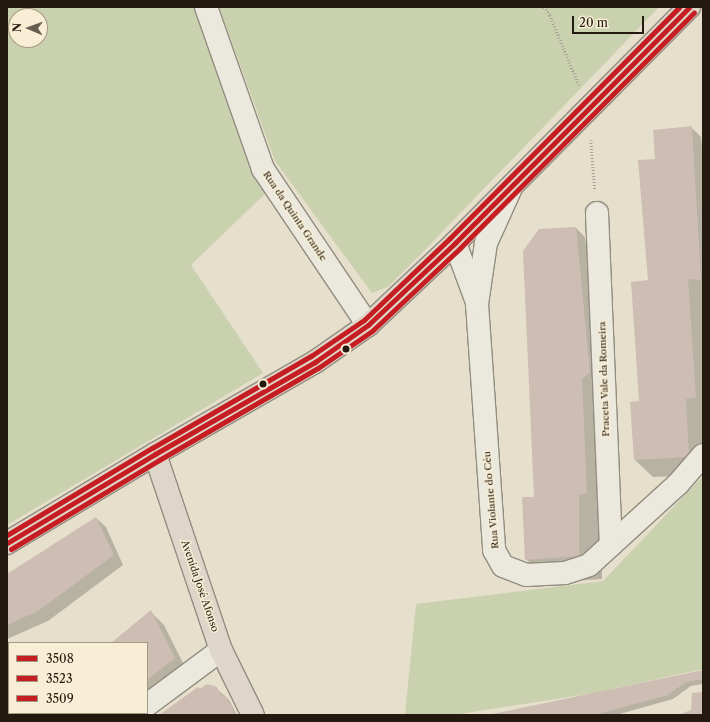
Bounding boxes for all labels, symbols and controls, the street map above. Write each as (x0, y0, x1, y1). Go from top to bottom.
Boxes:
north arrow (8, 8, 48, 48)
scale bar (574, 8, 646, 34)
text: 20 m (579, 15, 608, 30)
text: N (10, 23, 24, 33)
street label: Rua da Quinta Grande (260, 169, 330, 263)
street label: Praceta Vale da Romeira (596, 321, 612, 437)
unlabelled marker (341, 344, 351, 354)
unlabelled marker (258, 379, 268, 389)
street label: Rua Violante do Céu (481, 450, 501, 550)
street label: Avenida José Afonso (179, 538, 221, 634)
legend (8, 642, 148, 714)
text: 3508 (46, 651, 74, 666)
text: 3523 (46, 671, 73, 686)
text: 3509 (46, 691, 74, 706)

